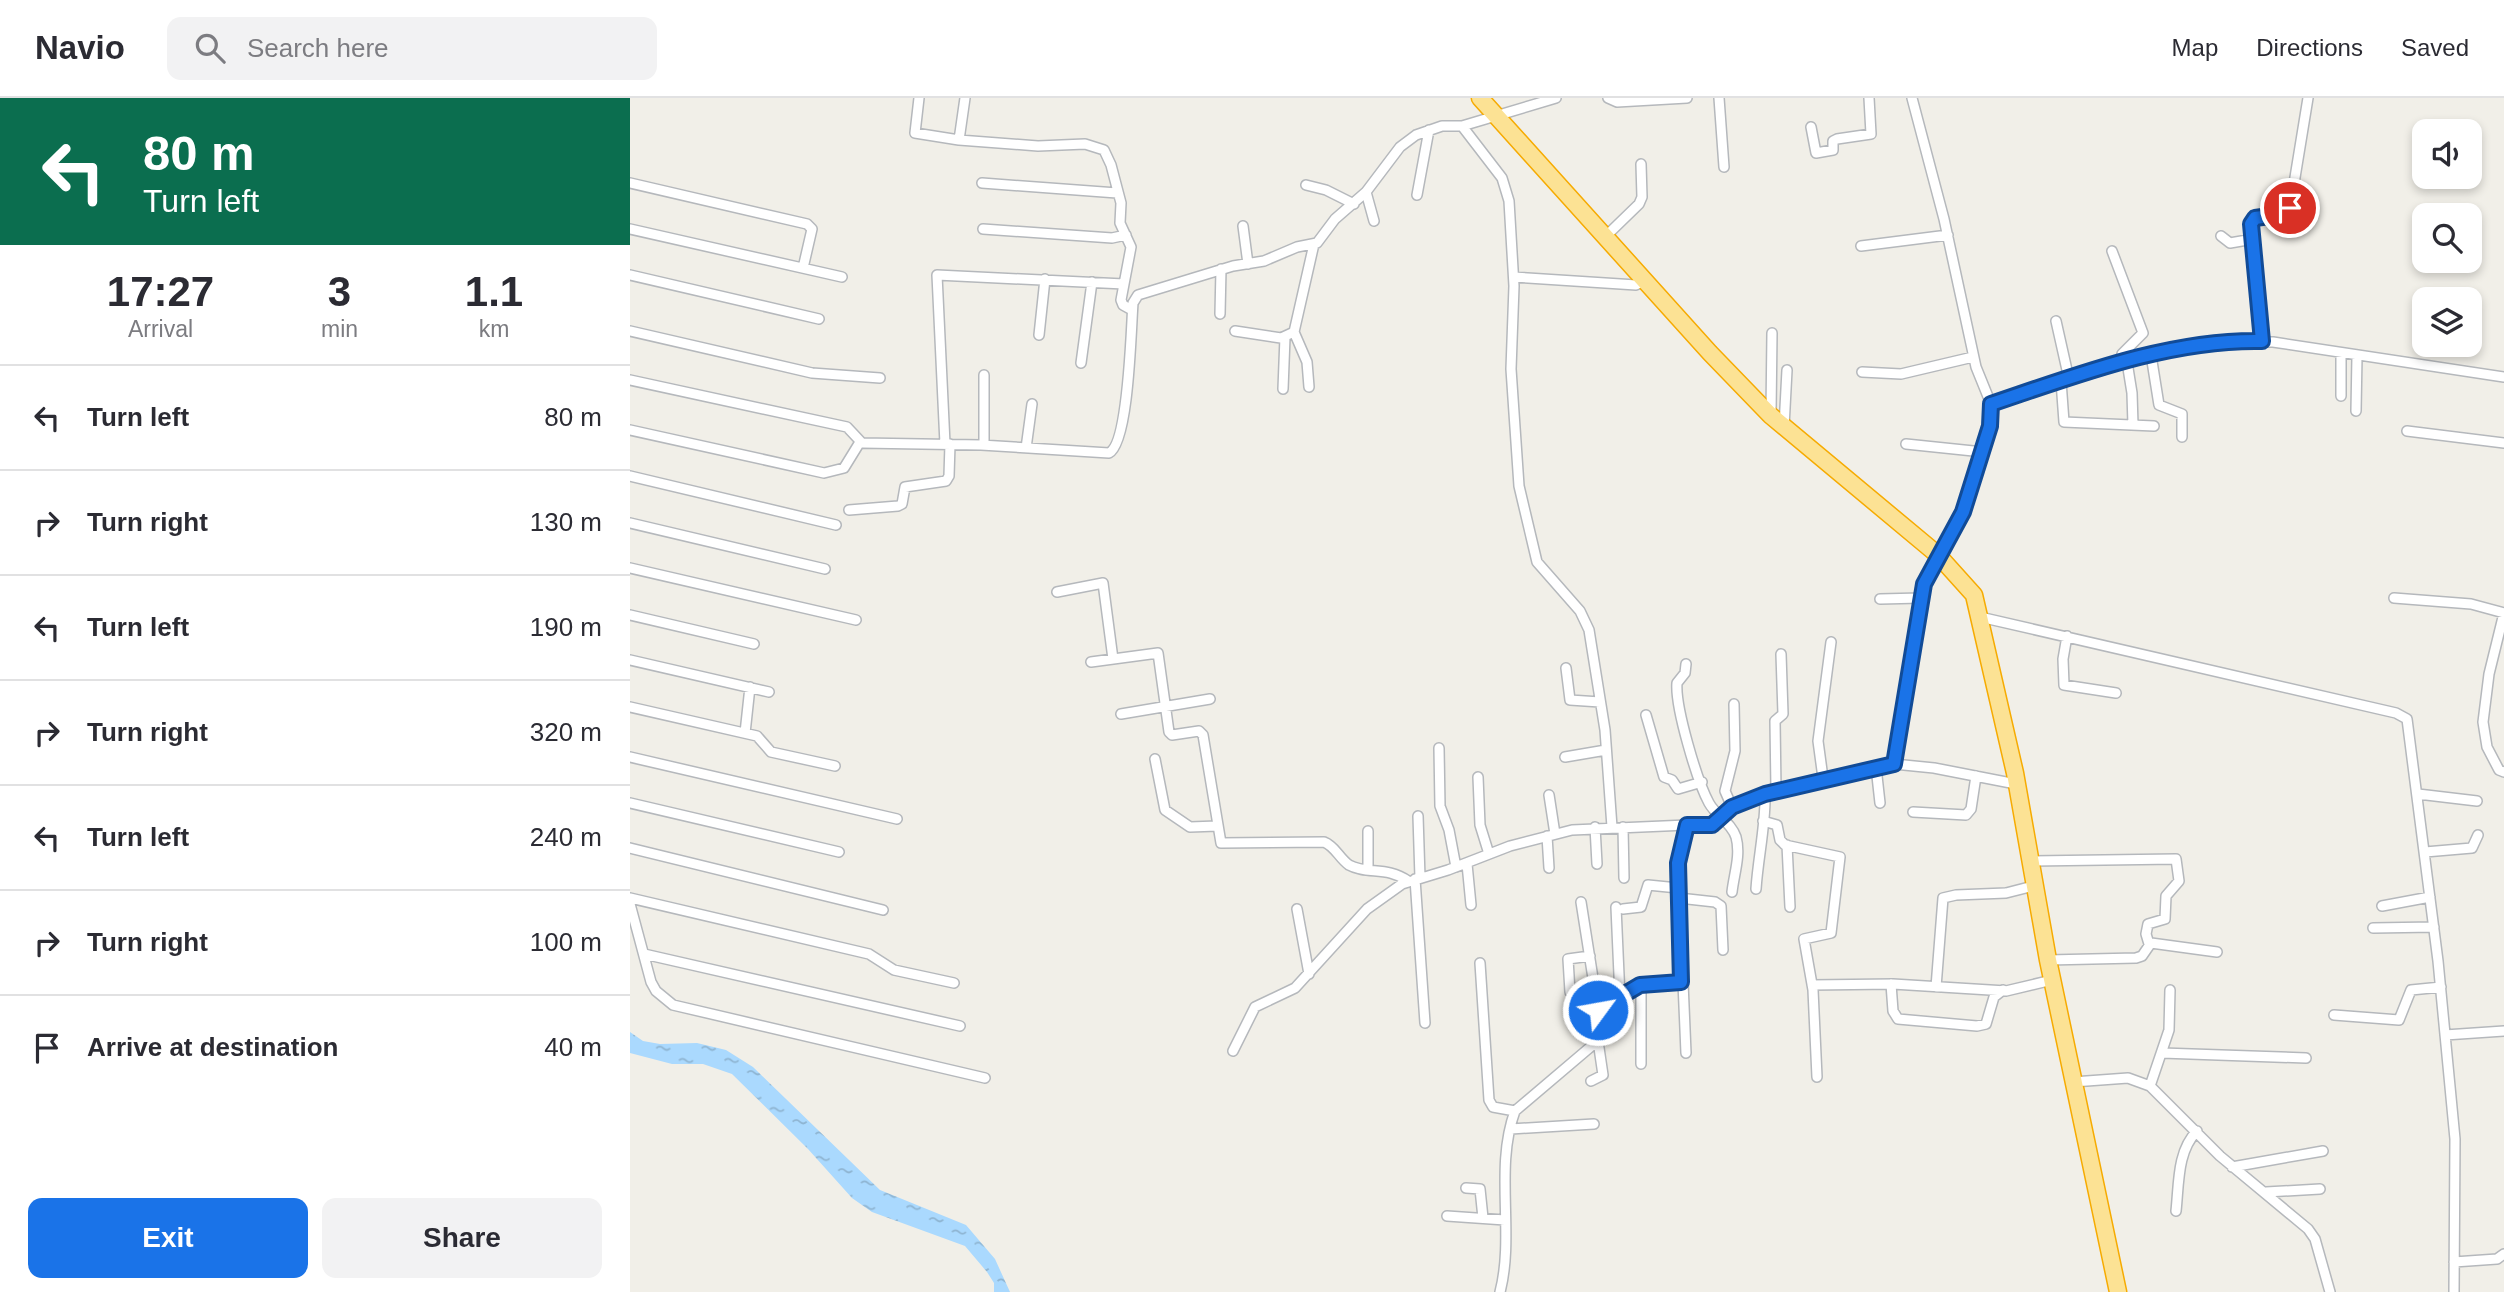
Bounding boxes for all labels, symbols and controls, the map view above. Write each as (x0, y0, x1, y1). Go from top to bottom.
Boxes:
search box (167, 17, 657, 80)
text: Navio (35, 29, 125, 66)
icon: search (191, 29, 229, 67)
text: Search here (247, 33, 389, 63)
text: Map (2172, 34, 2218, 61)
text: Directions (2256, 34, 2363, 61)
text: Saved (2401, 34, 2469, 61)
map controls (2412, 119, 2482, 357)
button: sound (2412, 119, 2482, 189)
icon: left (28, 126, 119, 217)
text: 80 m (143, 126, 255, 180)
pin (2260, 178, 2320, 238)
text: Turn left (143, 183, 259, 219)
icon: arrive (2271, 189, 2309, 227)
button: search (2412, 203, 2482, 273)
text: 17:27 (107, 268, 214, 315)
text: 3 (328, 268, 351, 315)
text: 1.1 (465, 268, 523, 315)
button: layers (2412, 287, 2482, 357)
text: Arrival (128, 316, 193, 342)
text: min (321, 316, 358, 342)
text: km (479, 316, 509, 342)
icon: left (28, 399, 66, 437)
text: Turn left (87, 402, 189, 432)
text: 80 m (544, 402, 602, 432)
icon: right (28, 504, 66, 542)
text: Turn right (87, 507, 208, 537)
text: 130 m (530, 507, 602, 537)
icon: left (28, 609, 66, 647)
text: Turn left (87, 612, 189, 642)
text: 190 m (530, 612, 602, 642)
icon: right (28, 714, 66, 752)
text: Turn right (87, 717, 208, 747)
text: 320 m (530, 717, 602, 747)
icon: left (28, 819, 66, 857)
text: Turn left (87, 822, 189, 852)
text: 240 m (530, 822, 602, 852)
icon: right (28, 924, 66, 962)
text: Turn right (87, 927, 208, 957)
text: 100 m (530, 927, 602, 957)
position arrow (1561, 973, 1635, 1047)
icon: arrive (28, 1029, 66, 1067)
text: Arrive at destination (87, 1032, 338, 1062)
text: 40 m (544, 1032, 602, 1062)
button: Exit (28, 1198, 308, 1278)
button: Share (322, 1198, 602, 1278)

